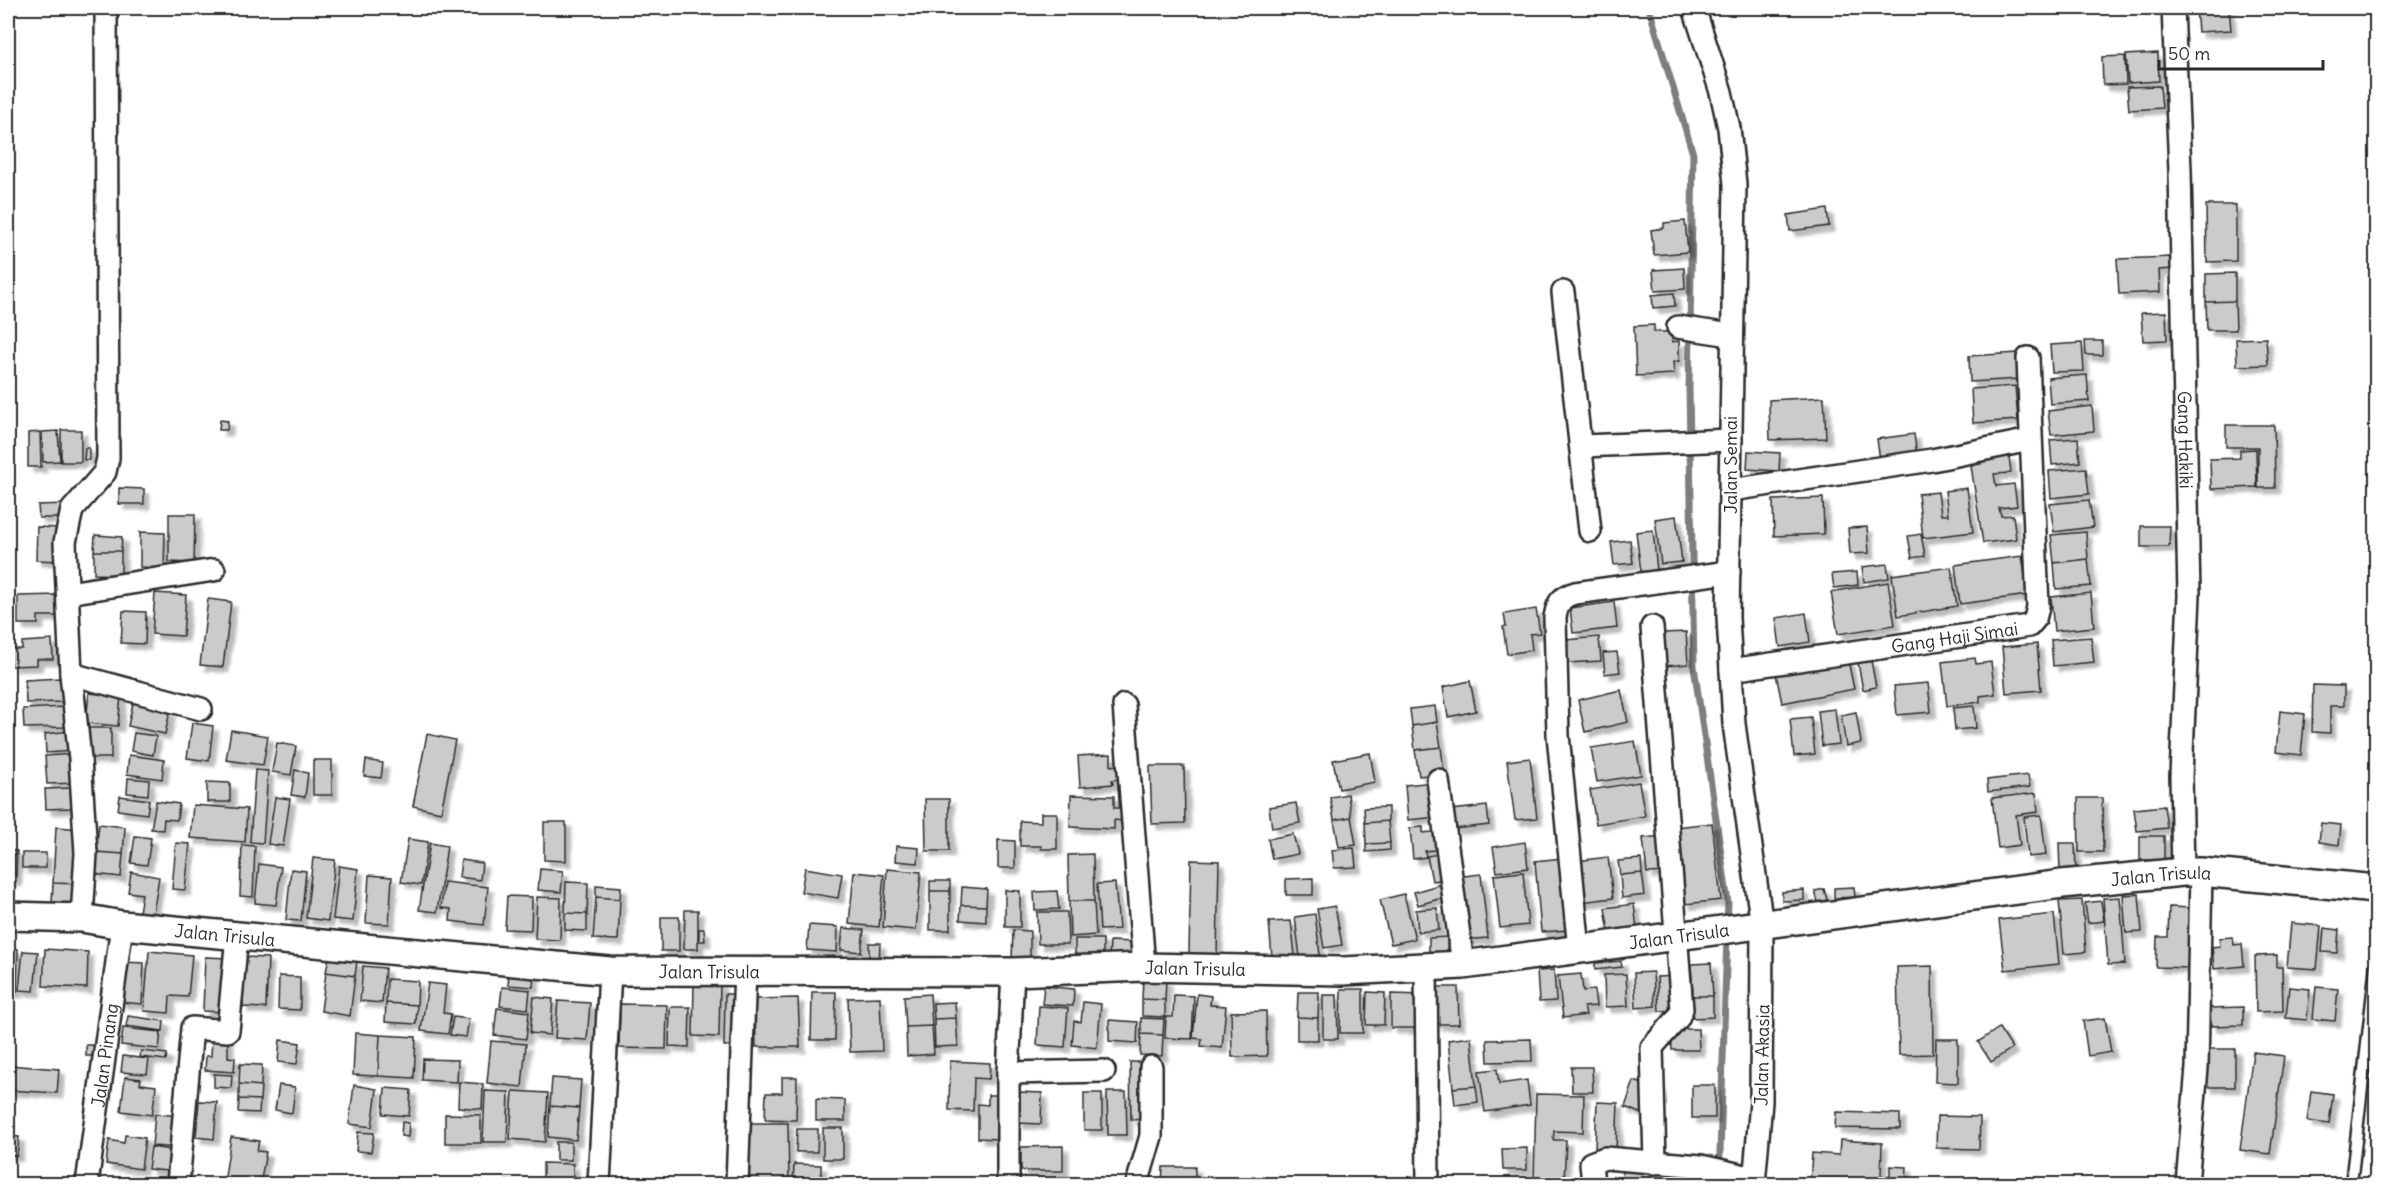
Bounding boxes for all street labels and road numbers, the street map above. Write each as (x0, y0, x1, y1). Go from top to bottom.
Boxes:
street label: Gang Hakiki (2173, 391, 2198, 489)
street label: Jalan Semai (1719, 416, 1742, 514)
street label: Gang Haji Simai (1890, 616, 2019, 658)
street label: Jalan Trisula (2110, 860, 2212, 891)
street label: Jalan Trisula (1627, 918, 1731, 954)
street label: Jalan Trisula (173, 919, 276, 951)
street label: Jalan Trisula (1144, 956, 1246, 981)
street label: Jalan Trisula (659, 960, 760, 983)
street label: Jalan Pinang (86, 1002, 123, 1109)
street label: Jalan Akasia (1750, 1004, 1774, 1106)

